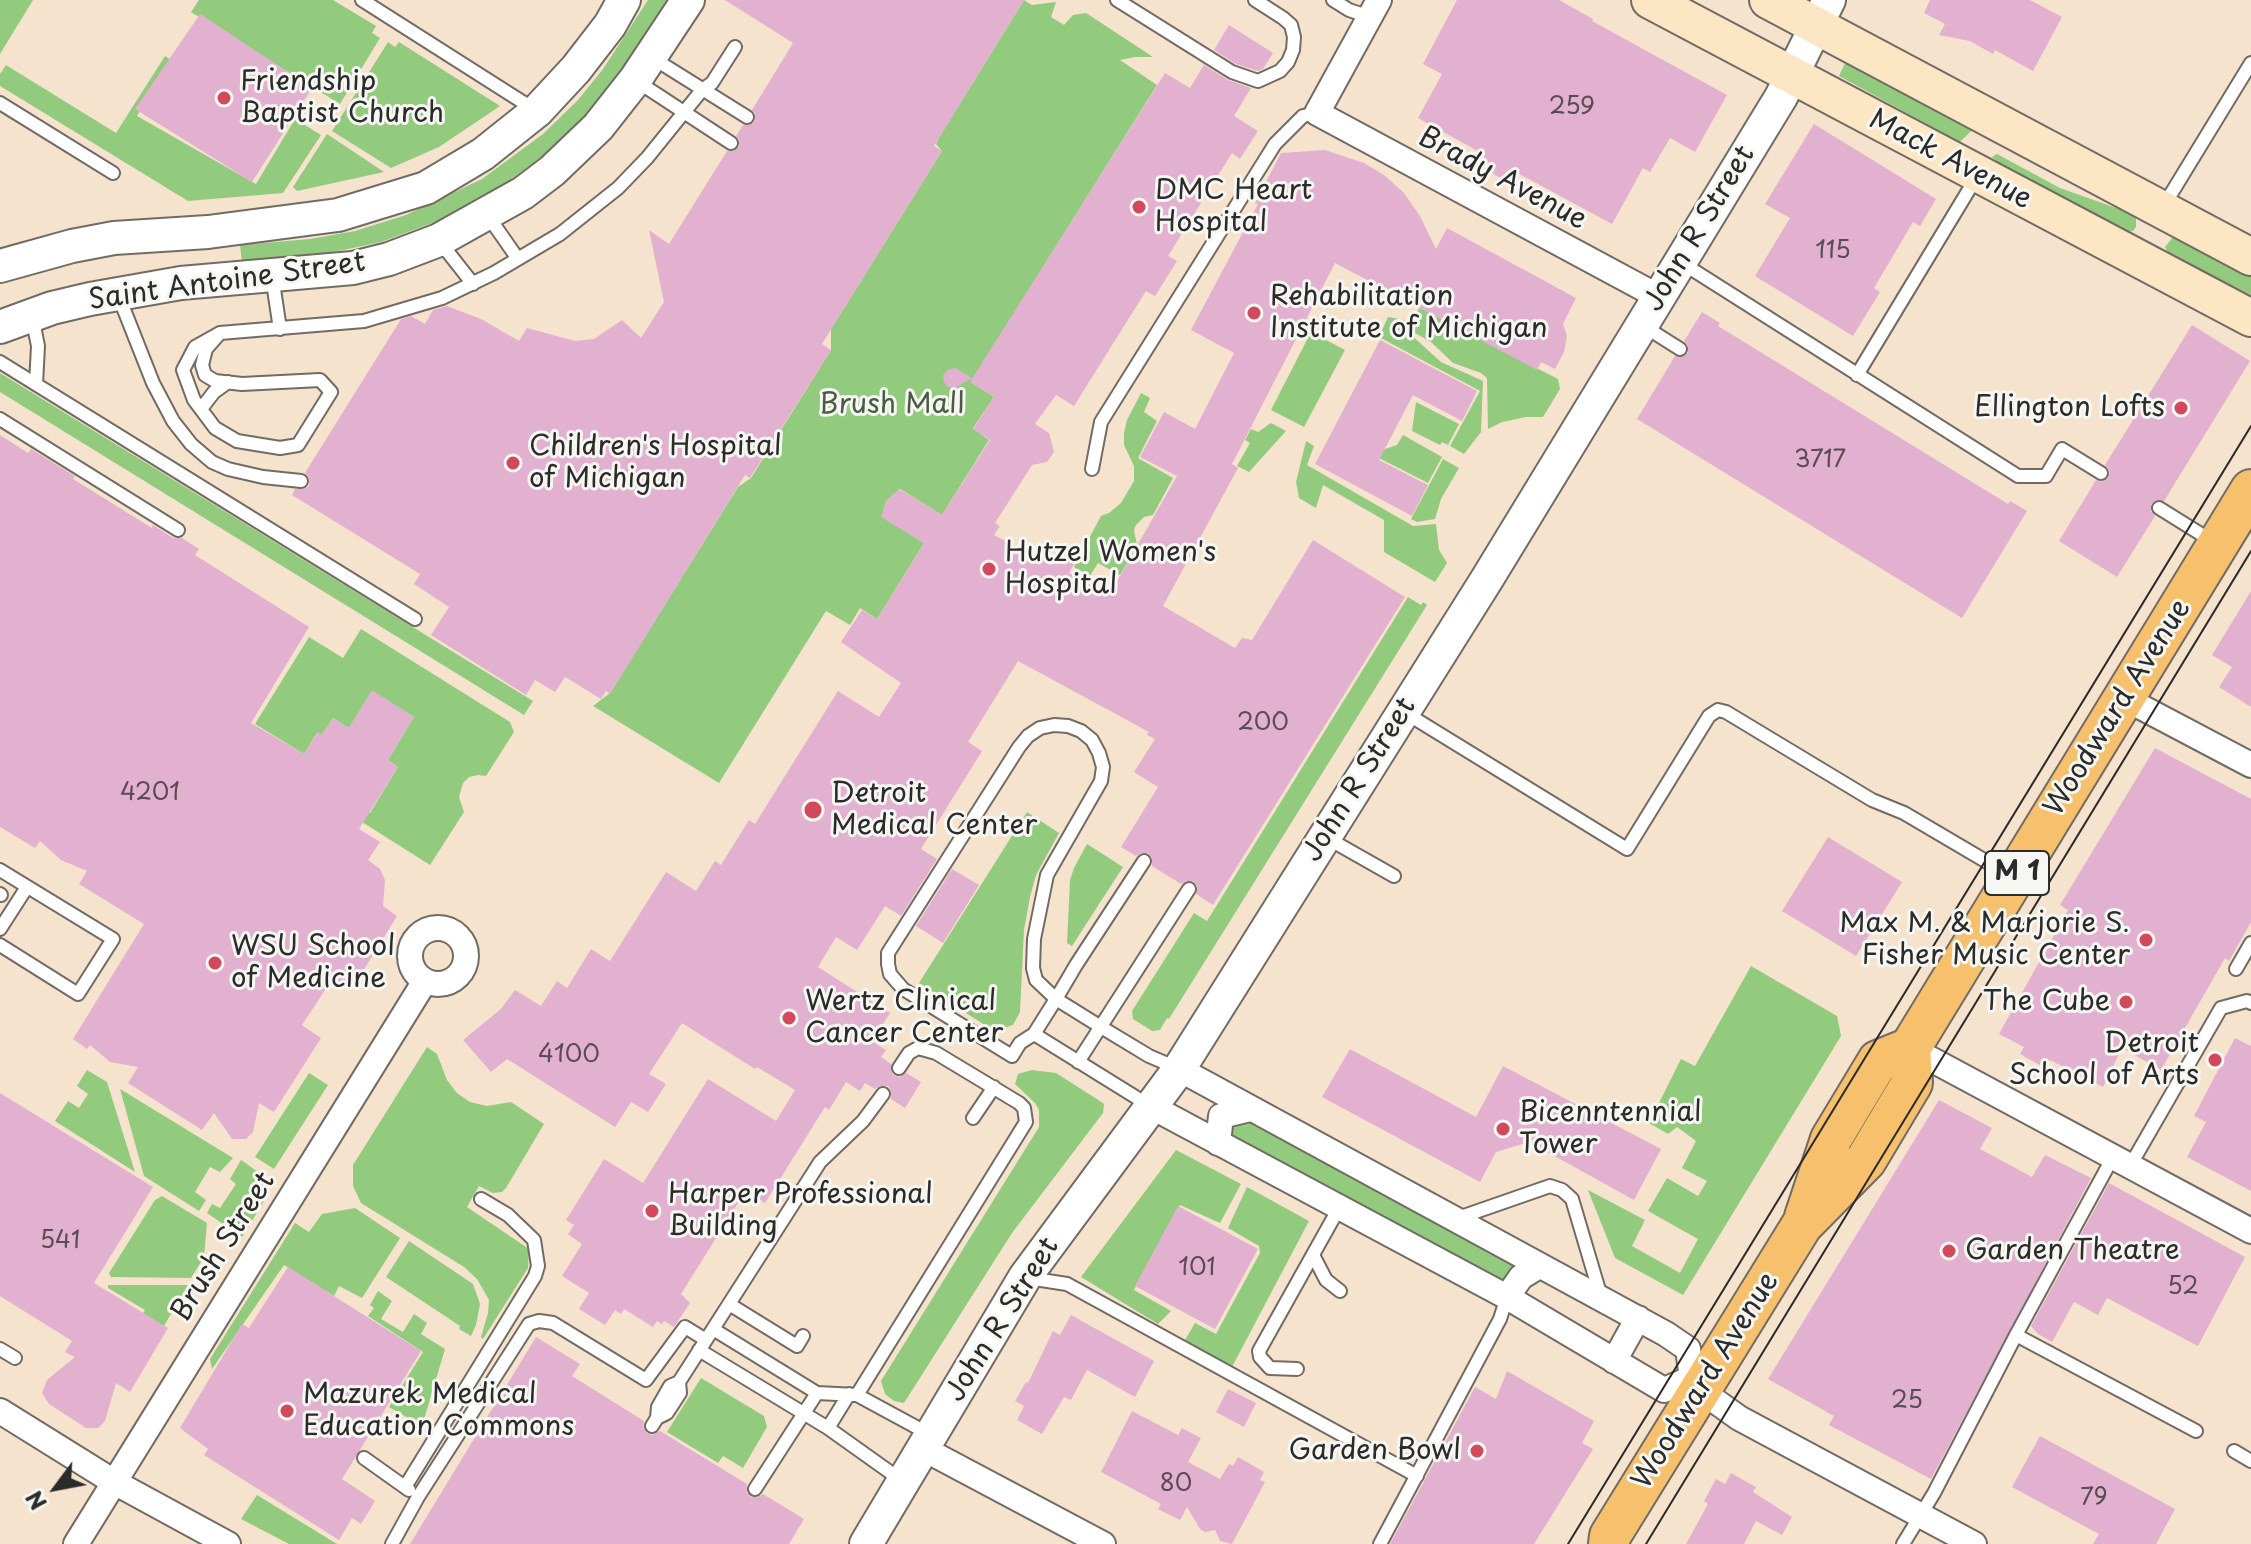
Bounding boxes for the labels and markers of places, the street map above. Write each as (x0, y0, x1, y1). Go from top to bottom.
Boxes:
place label: Friendship Baptist Church (240, 65, 444, 131)
marker: Friendship Baptist Church (215, 89, 233, 107)
place label: DMC Heart Hospital (1155, 174, 1312, 240)
marker: DMC Heart Hospital (1130, 198, 1148, 216)
place label: Rehabilitation Institute of Michigan (1270, 280, 1548, 346)
marker: Rehabilitation Institute of Michigan (1245, 304, 1263, 322)
place label: Ellington Lofts (1974, 391, 2165, 425)
marker: Ellington Lofts (2172, 399, 2190, 417)
place label: Children's Hospital of Michigan (529, 430, 782, 496)
marker: Children's Hospital of Michigan (504, 454, 522, 472)
place label: Hutzel Women's Hospital (1005, 536, 1216, 602)
marker: Hutzel Women's Hospital (980, 560, 998, 578)
place label: Detroit Medical Center (831, 777, 1037, 843)
marker: Detroit Medical Center (802, 799, 824, 821)
place label: Max M. & Marjorie S. Fisher Music Center (1839, 907, 2130, 973)
place label: WSU School of Medicine (231, 930, 395, 996)
marker: Max M. & Marjorie S. Fisher Music Center (2137, 931, 2155, 949)
marker: WSU School of Medicine (206, 954, 224, 972)
place label: Wertz Clinical Cancer Center (805, 985, 1003, 1051)
place label: The Cube (1982, 985, 2110, 1019)
marker: The Cube (2117, 993, 2135, 1011)
marker: Wertz Clinical Cancer Center (780, 1009, 798, 1027)
place label: Detroit School of Arts (2008, 1027, 2199, 1093)
marker: Detroit School of Arts (2206, 1051, 2224, 1069)
place label: Bicenntennial Tower (1519, 1096, 1701, 1162)
marker: Bicenntennial Tower (1494, 1120, 1512, 1138)
place label: Harper Professional Building (668, 1178, 933, 1244)
marker: Harper Professional Building (643, 1202, 661, 1220)
place label: Garden Theatre (1965, 1234, 2180, 1268)
marker: Garden Theatre (1940, 1242, 1958, 1260)
place label: Mazurek Medical Education Commons (303, 1378, 574, 1444)
marker: Mazurek Medical Education Commons (278, 1402, 296, 1420)
place label: Garden Bowl (1289, 1434, 1461, 1468)
marker: Garden Bowl (1468, 1442, 1486, 1460)

